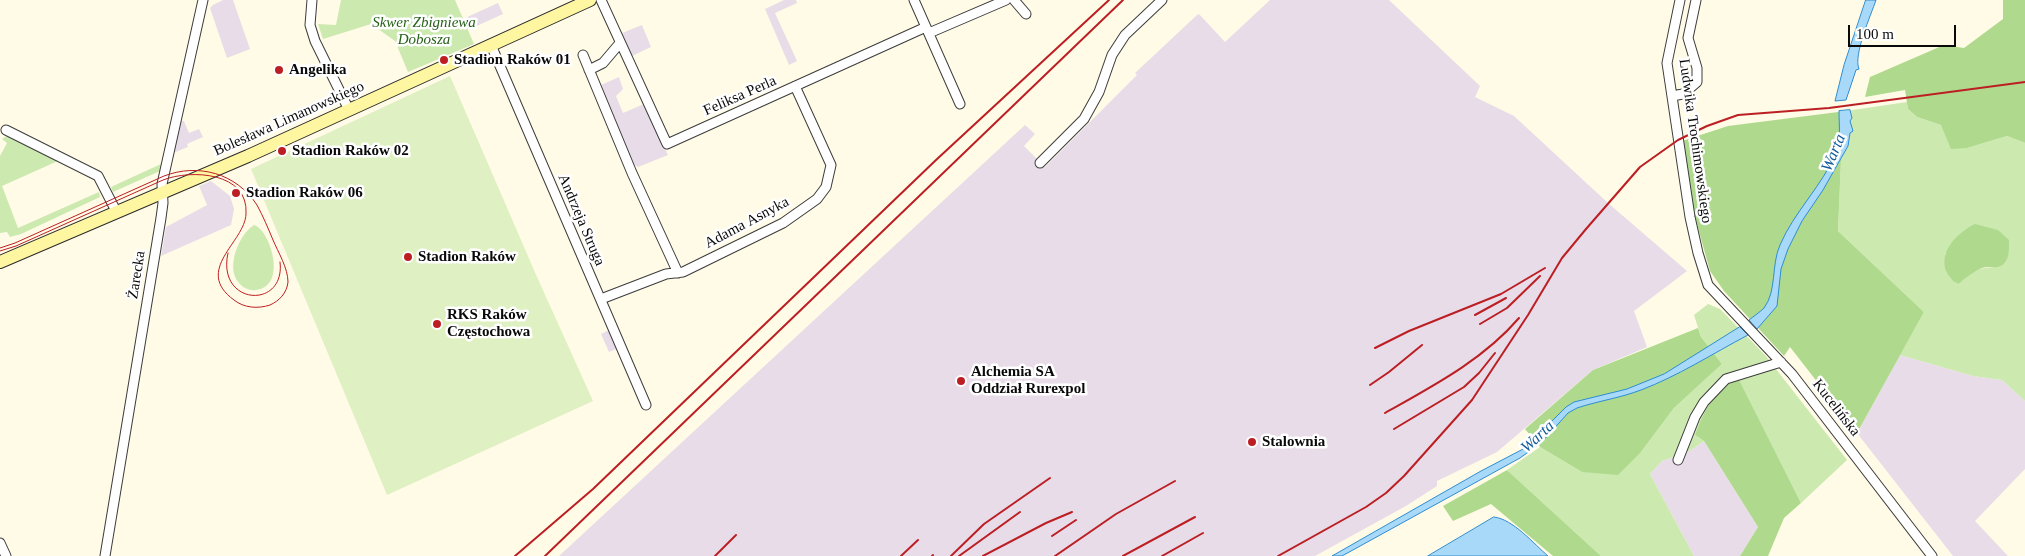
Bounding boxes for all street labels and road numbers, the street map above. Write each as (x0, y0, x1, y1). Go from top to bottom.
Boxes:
street label: Ludwika Trochimowskiego (1675, 58, 1715, 224)
street label: Feliksa Perla (701, 72, 779, 120)
street label: Bolesława Limanowskiego (211, 78, 367, 160)
street label: Andrzeja Struga (554, 171, 608, 269)
street label: Adama Asnyka (702, 193, 792, 253)
street label: Żarecka (124, 250, 150, 300)
street label: Kucelińska (1808, 376, 1864, 440)

